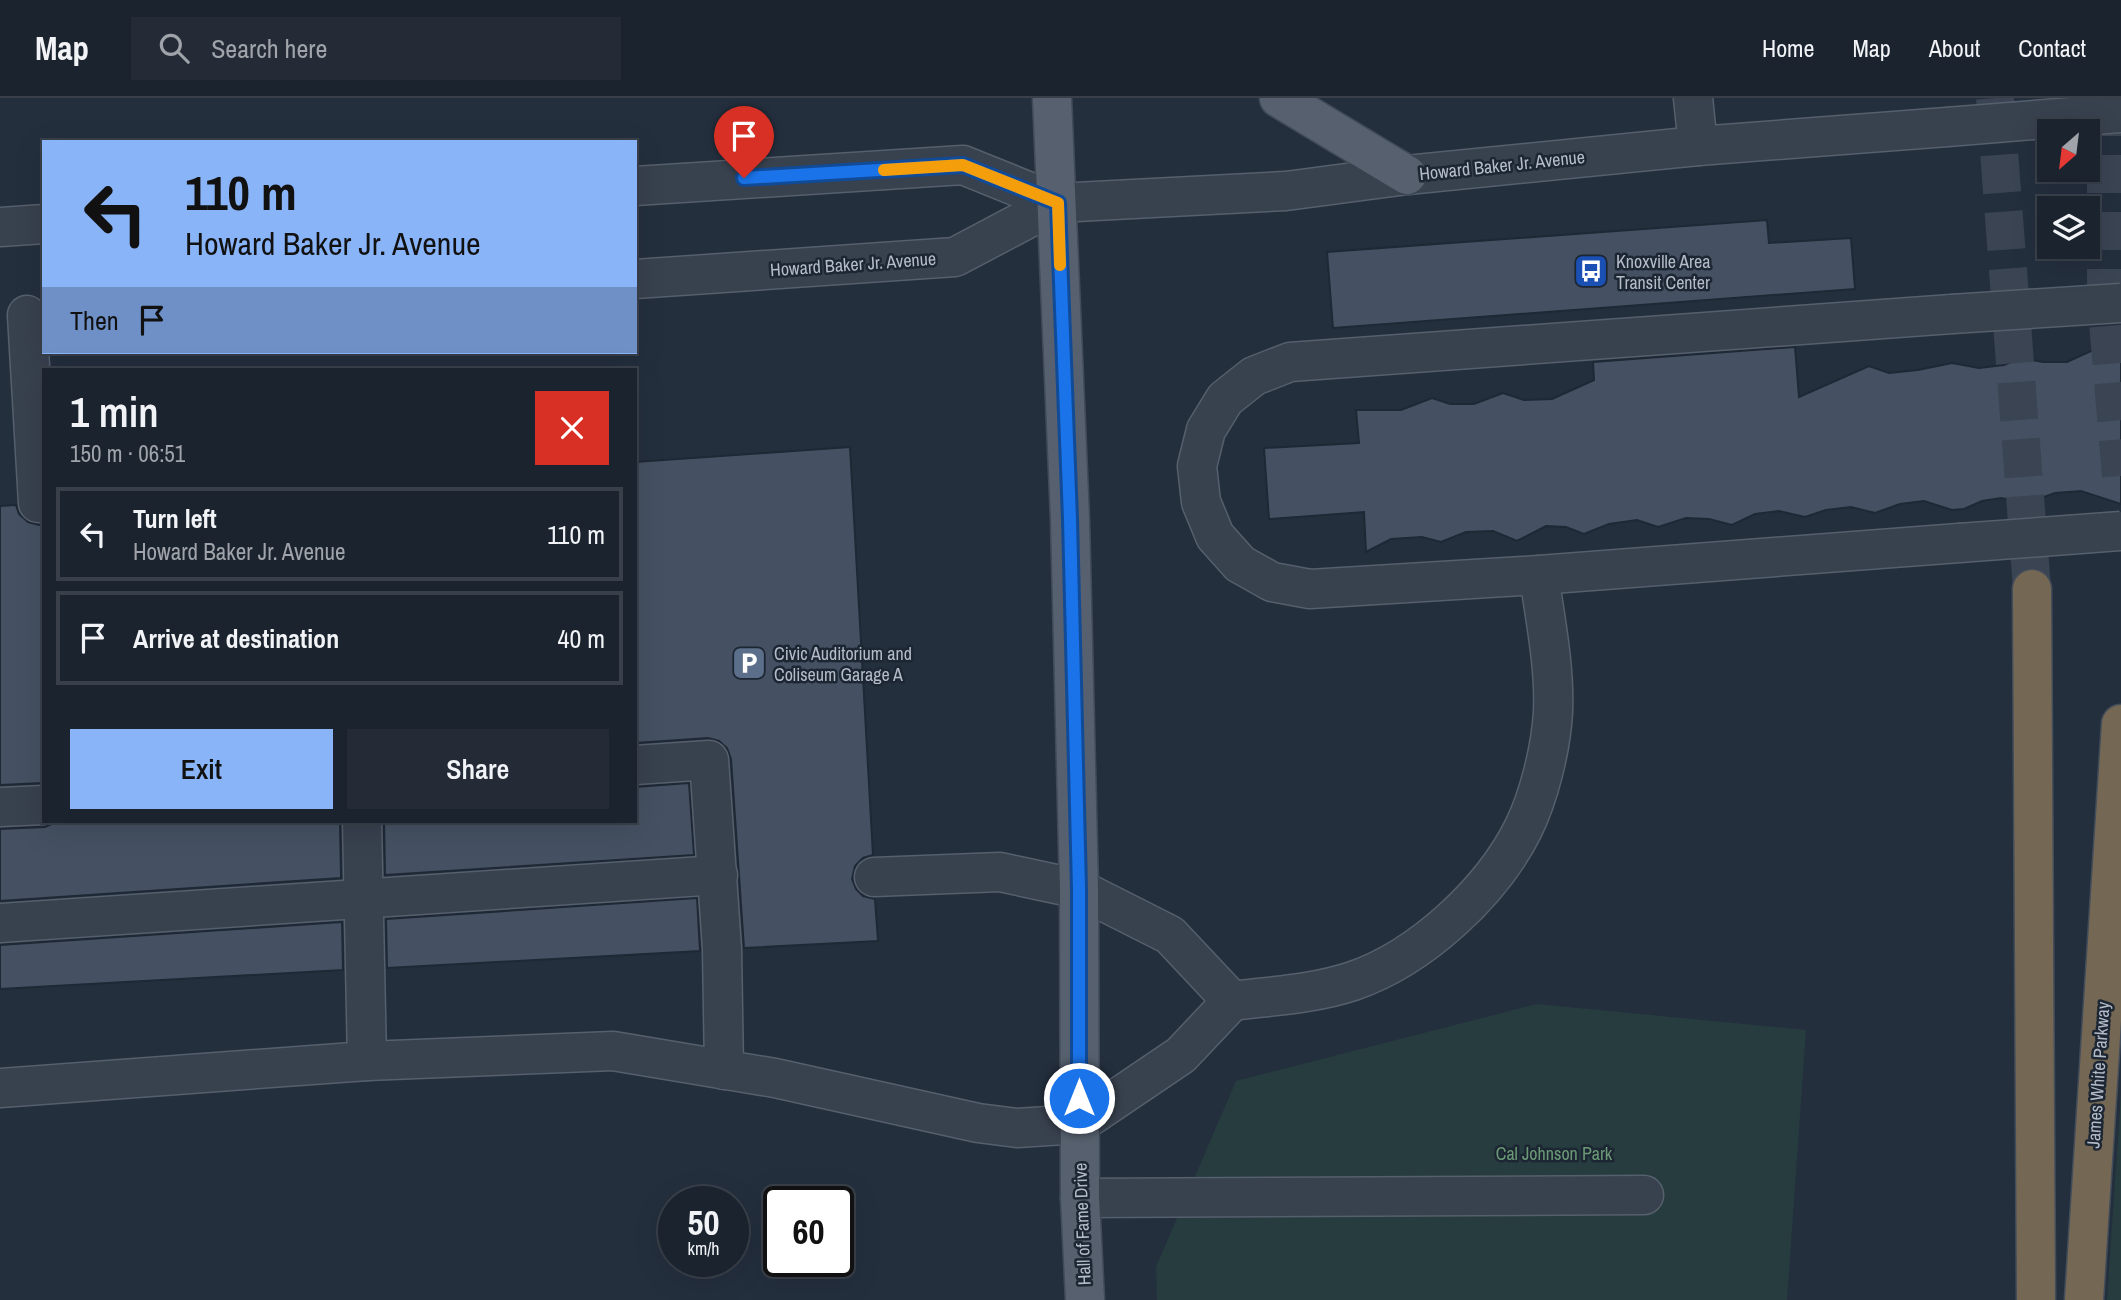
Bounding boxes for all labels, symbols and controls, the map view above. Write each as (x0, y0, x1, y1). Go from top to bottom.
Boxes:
search box (131, 17, 621, 80)
text: Map (35, 26, 89, 70)
icon: search (155, 29, 193, 67)
text: Search here (211, 31, 327, 66)
text: Home (1762, 32, 1814, 64)
text: Map (1852, 32, 1891, 64)
text: About (1929, 32, 1980, 64)
text: Contact (2018, 32, 2086, 64)
pin (714, 106, 774, 178)
icon: arrive (725, 117, 763, 155)
north arrow (2037, 119, 2100, 182)
map controls (2037, 119, 2100, 259)
street label: Howard Baker Jr. Avenue (1418, 144, 1586, 186)
text: 110 m (185, 159, 297, 225)
icon: left (70, 168, 161, 259)
button: layers (2037, 196, 2100, 259)
text: Howard Baker Jr. Avenue (185, 222, 481, 265)
street label: Howard Baker Jr. Avenue (769, 246, 937, 282)
place label: Knoxville Area Transit Center (1616, 249, 1710, 295)
bus stop icon: Knoxville Area Transit Center (1572, 252, 1610, 290)
icon: arrive (133, 301, 171, 339)
text: Then (70, 303, 119, 338)
text: 1 min (70, 384, 159, 440)
button: close (535, 391, 609, 465)
text: 150 m · 06:51 (70, 438, 185, 469)
text: Turn left (133, 501, 217, 536)
icon: left (74, 515, 112, 553)
text: 110 m (547, 517, 605, 552)
text: Howard Baker Jr. Avenue (133, 536, 346, 567)
icon: arrive (74, 619, 112, 657)
text: Arrive at destination (133, 621, 339, 656)
text: 40 m (558, 621, 605, 656)
place label: Civic Auditorium and Coliseum Garage A (774, 641, 912, 687)
parking icon: Civic Auditorium and Coliseum Garage A (730, 644, 768, 682)
button: Exit (70, 729, 333, 809)
button: Share (347, 729, 609, 809)
street label: James White Parkway (2080, 1000, 2116, 1149)
position arrow (1042, 1061, 1116, 1135)
park label: Cal Johnson Park (1496, 1141, 1613, 1166)
street label: Hall of Fame Drive (1067, 1162, 1097, 1286)
speed limit sign: 60 (763, 1186, 854, 1277)
text: 50 (688, 1199, 719, 1246)
text: km/h (688, 1236, 720, 1261)

